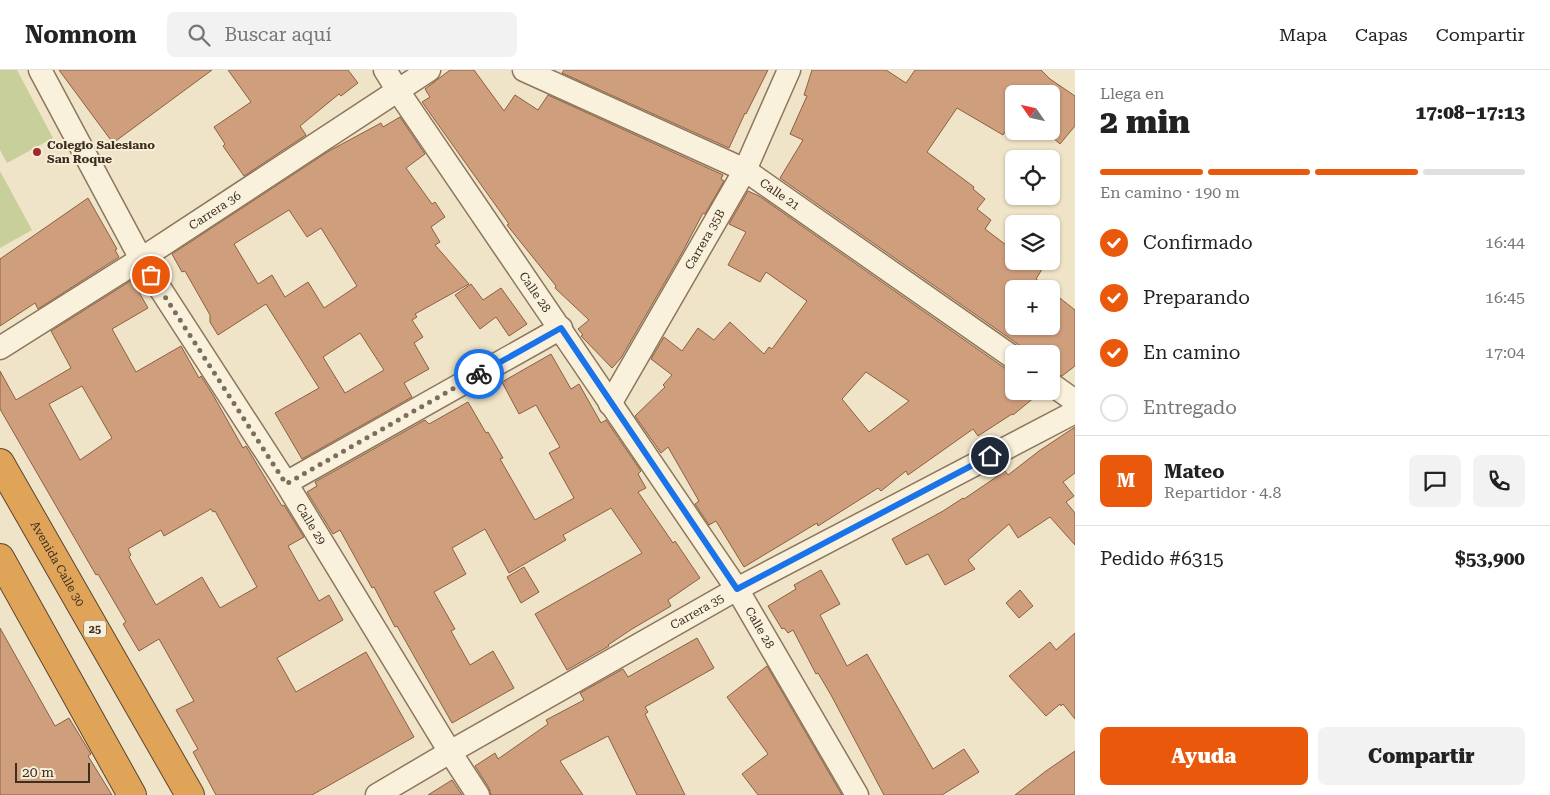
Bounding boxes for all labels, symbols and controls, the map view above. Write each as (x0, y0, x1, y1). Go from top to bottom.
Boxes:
search box (167, 12, 517, 57)
text: Nomnom (25, 21, 137, 49)
icon: search (185, 21, 213, 49)
text: Buscar aquí (225, 23, 332, 46)
text: Mapa (1279, 24, 1327, 45)
text: Capas (1355, 24, 1408, 45)
text: Compartir (1436, 24, 1525, 45)
text: Llega en (1100, 84, 1164, 103)
north arrow (1005, 85, 1060, 140)
map controls (1005, 85, 1060, 400)
text: 17:08–17:13 (1416, 101, 1525, 124)
text: 2 min (1100, 103, 1190, 141)
place label: Colegio Salesiano San Roque (47, 138, 155, 166)
marker: Colegio Salesiano San Roque (31, 146, 43, 158)
button: locate (1005, 150, 1060, 205)
street label: Calle 21 (757, 175, 803, 213)
text: En camino · 190 m (1100, 183, 1240, 202)
street label: Carrera 36 (186, 188, 244, 233)
street label: Carrera 35B (682, 207, 728, 272)
button: layers (1005, 215, 1060, 270)
icon: check (1100, 229, 1128, 257)
text: Confirmado (1143, 231, 1253, 254)
text: 16:44 (1485, 233, 1525, 252)
pin (130, 254, 172, 296)
icon: bag (137, 261, 165, 289)
street label: Calle 28 (516, 269, 554, 315)
button: + (1005, 280, 1060, 335)
icon: check (1100, 284, 1128, 312)
text: Preparando (1143, 286, 1250, 309)
text: 16:45 (1485, 288, 1525, 307)
icon: check (1100, 339, 1128, 367)
text: En camino (1143, 341, 1240, 364)
text: 17:04 (1485, 343, 1525, 362)
button: − (1005, 345, 1060, 400)
courier (454, 349, 504, 399)
icon: bike (465, 360, 493, 388)
text: Entregado (1143, 396, 1237, 419)
pin (969, 435, 1011, 477)
icon: home (976, 442, 1004, 470)
button: chat (1409, 455, 1461, 507)
button: phone (1473, 455, 1525, 507)
text: Mateo (1164, 460, 1224, 483)
text: M (1117, 469, 1135, 492)
text: Repartidor · 4.8 (1164, 483, 1281, 502)
street label: Calle 29 (293, 501, 329, 547)
street label: Avenida Calle 30 (28, 519, 88, 609)
text: Pedido #6315 (1100, 547, 1224, 570)
text: $53,900 (1455, 547, 1525, 570)
street label: Carrera 35 (668, 591, 727, 632)
street label: Calle 28 (742, 605, 777, 651)
road number: 25 (84, 620, 106, 638)
button: Ayuda (1100, 727, 1308, 785)
button: Compartir (1318, 727, 1525, 785)
scale bar (15, 760, 90, 783)
text: 20 m (22, 764, 54, 780)

